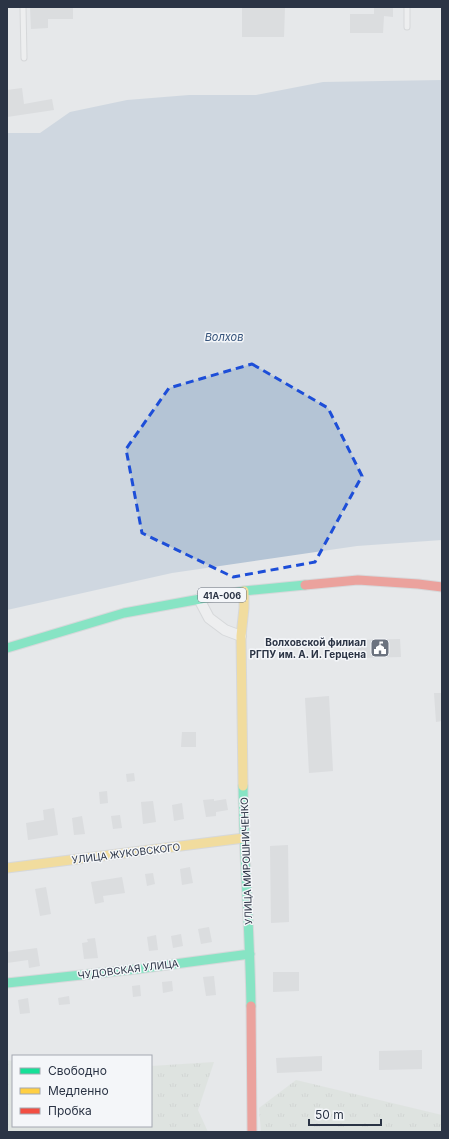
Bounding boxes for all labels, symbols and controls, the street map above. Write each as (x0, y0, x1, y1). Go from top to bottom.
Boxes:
water label: Волхов (205, 330, 243, 344)
road number: 41А-006 (198, 588, 246, 602)
place label: Волховской филиал РГПУ им. А. И. Герцена (249, 636, 366, 660)
public building icon: Волховской филиал РГПУ им. А. И. Герцена (369, 637, 391, 659)
street label: УЛИЦА МИРОШНИЧЕНКО (238, 797, 254, 925)
street label: УЛИЦА ЖУКОВСКОГО (71, 840, 181, 866)
street label: ЧУДОВСКАЯ УЛИЦА (77, 957, 179, 981)
legend (12, 1055, 152, 1127)
text: Свободно (48, 1063, 107, 1078)
text: Медленно (48, 1083, 109, 1098)
scale bar (309, 1101, 381, 1127)
text: Пробка (48, 1103, 92, 1118)
text: 50 m (315, 1107, 344, 1122)

